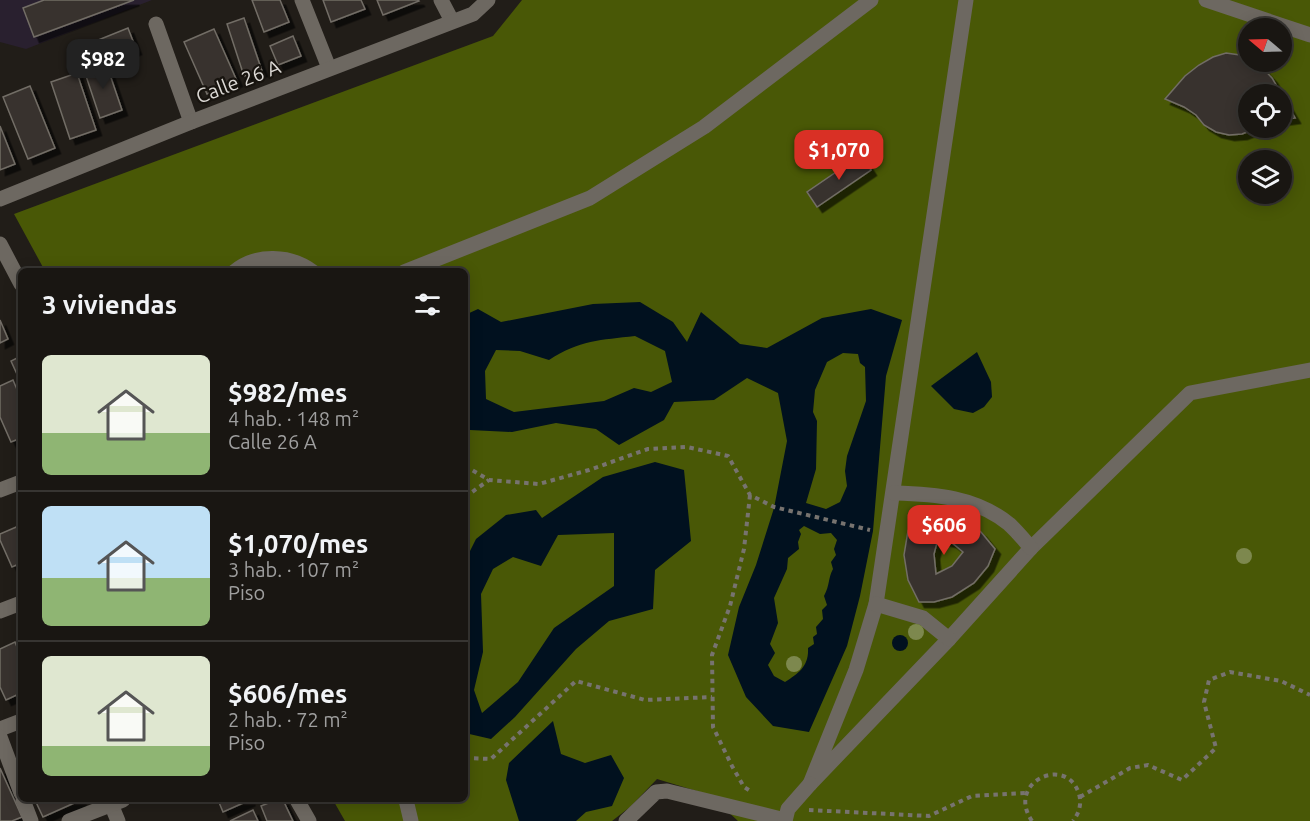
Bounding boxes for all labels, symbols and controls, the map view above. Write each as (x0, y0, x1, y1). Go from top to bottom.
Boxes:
north arrow (1238, 18, 1292, 72)
map controls (1238, 18, 1292, 204)
pin: $982 (67, 39, 139, 90)
text: $982 (80, 47, 126, 70)
street label: Calle 26 A (192, 54, 284, 108)
button: locate (1238, 84, 1292, 138)
pin: $1,070 (790, 130, 888, 181)
text: $1,070 (808, 138, 870, 161)
button: layers (1238, 150, 1292, 204)
icon: filters (411, 288, 444, 321)
text: 3 viviendas (42, 290, 177, 319)
text: $982/mes (228, 378, 347, 407)
icon: home (90, 379, 162, 451)
text: 4 hab. · 148 m² (228, 407, 359, 430)
text: Calle 26 A (228, 430, 317, 453)
pin: $606 (908, 505, 980, 556)
text: $606 (921, 513, 967, 536)
text: $1,070/mes (228, 529, 368, 558)
icon: home (90, 530, 162, 602)
text: 3 hab. · 107 m² (228, 558, 359, 581)
text: Piso (228, 581, 265, 604)
text: $606/mes (228, 679, 347, 708)
icon: home (90, 680, 162, 752)
text: 2 hab. · 72 m² (228, 708, 348, 731)
text: Piso (228, 731, 265, 754)

